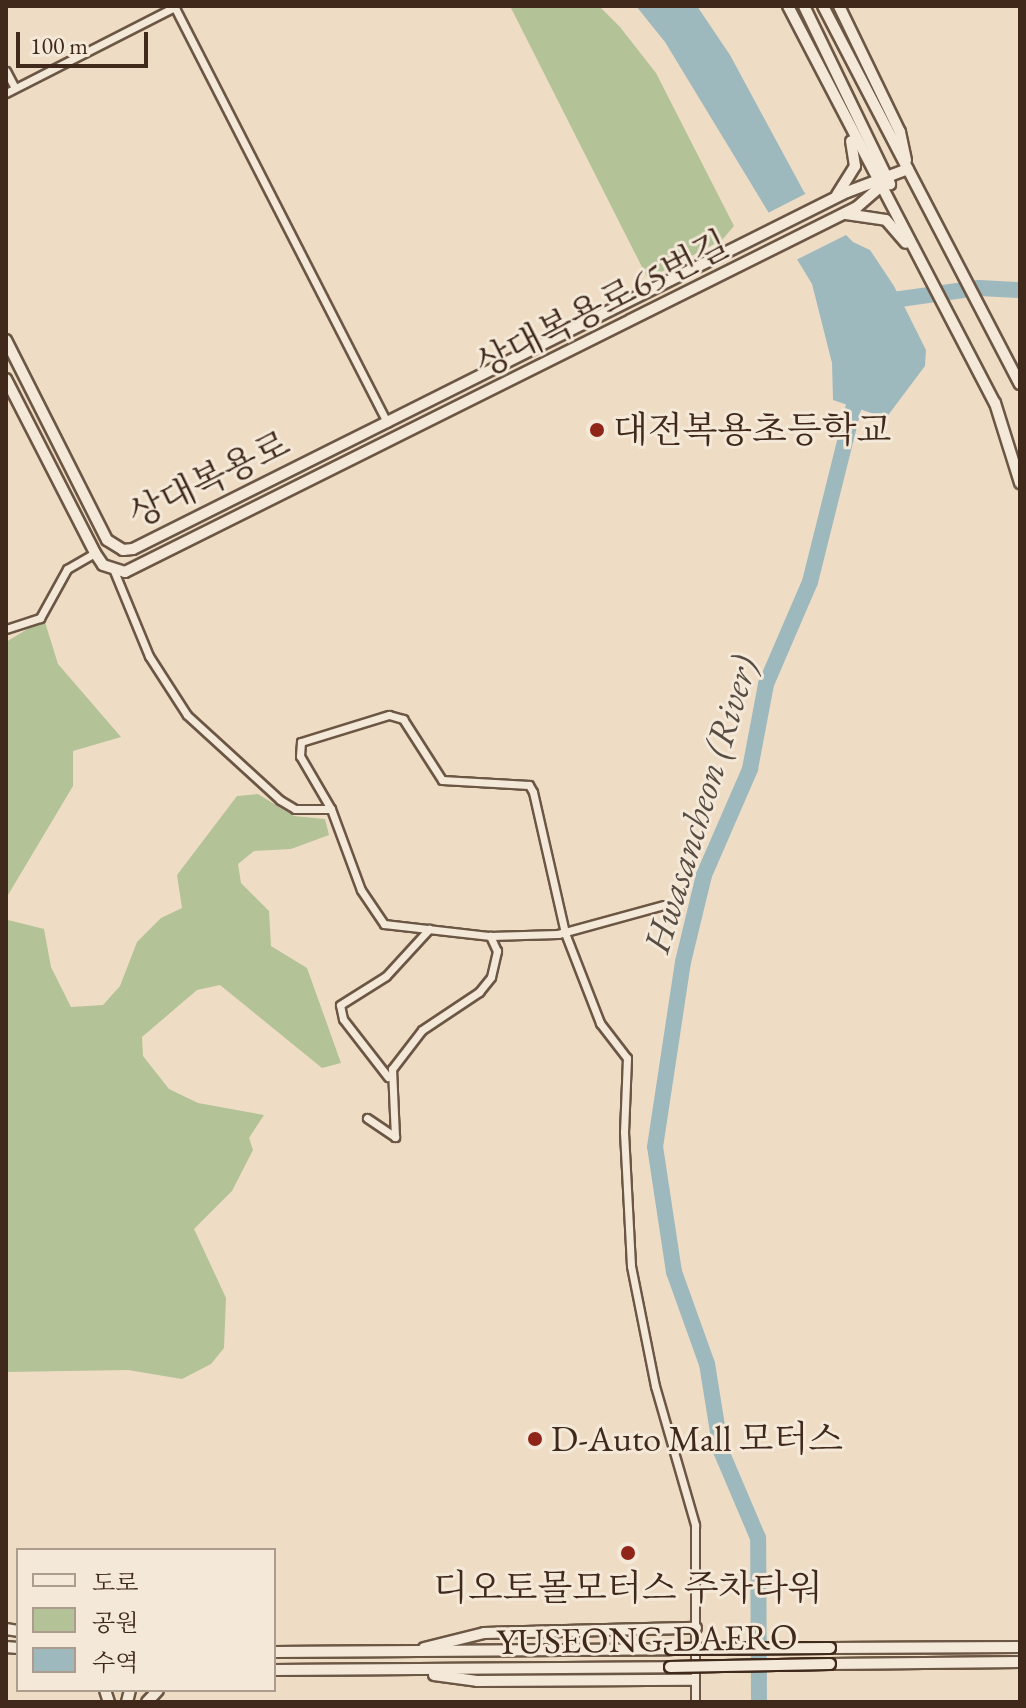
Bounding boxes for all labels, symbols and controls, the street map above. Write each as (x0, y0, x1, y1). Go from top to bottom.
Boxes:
scale bar (20, 16, 152, 66)
text: 100 m (30, 30, 88, 61)
street label: 상대복용로65번길 (468, 222, 736, 386)
place label: 대전복용초등학교 (613, 408, 891, 452)
street label: 상대복용로 (121, 421, 297, 537)
marker: 대전복용초등학교 (588, 421, 606, 439)
water label: Hwasancheon (River) (633, 650, 767, 958)
place label: D-Auto Mall 모터스 (551, 1417, 843, 1461)
marker: D-Auto Mall 모터스 (526, 1430, 544, 1448)
marker: 디오토몰모터스 주차타워 (619, 1544, 637, 1562)
legend (16, 1548, 276, 1692)
place label: 디오토몰모터스 주차타워 (433, 1566, 823, 1610)
text: 도로 (92, 1567, 138, 1598)
text: 공원 (92, 1607, 138, 1638)
street label: YUSEONG-DAERO (496, 1615, 798, 1663)
text: 수역 (92, 1647, 138, 1678)

